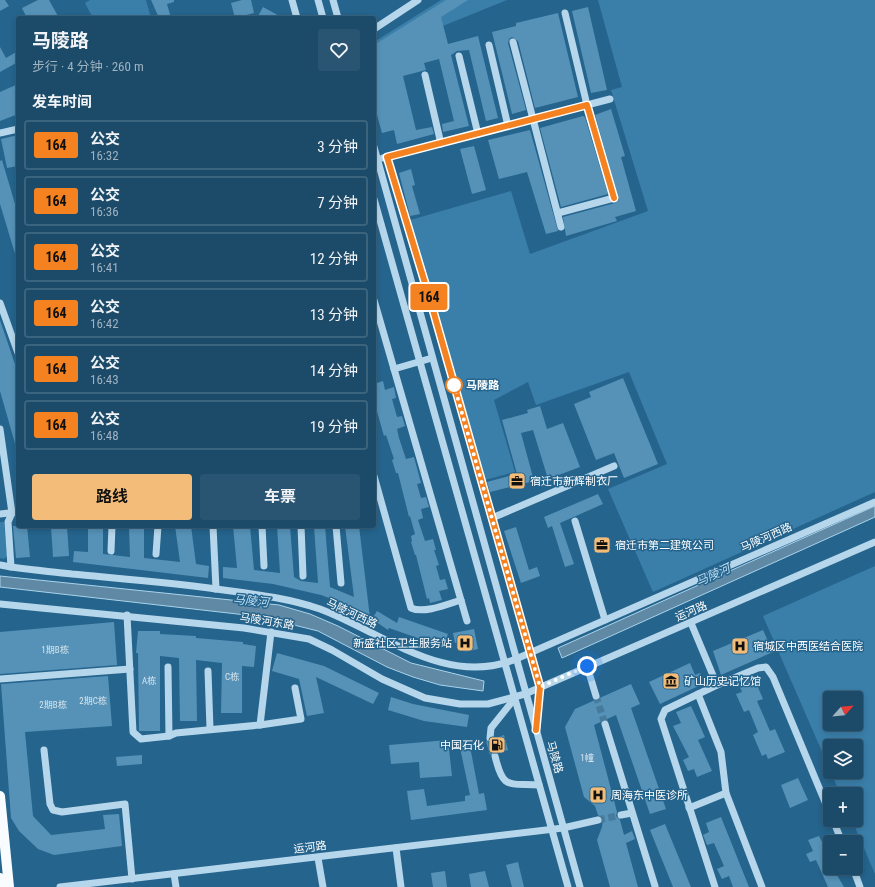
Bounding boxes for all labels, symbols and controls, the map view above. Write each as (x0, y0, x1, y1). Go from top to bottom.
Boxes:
text: 马陵路 (32, 29, 89, 52)
button: heart (318, 29, 360, 71)
text: 步行 · 4 分钟 · 260 m (32, 59, 144, 74)
text: 发车时间 (32, 93, 92, 111)
text: 公交 (90, 130, 120, 148)
text: 164 (45, 137, 67, 153)
text: 3 分钟 (317, 138, 358, 156)
text: 16:32 (90, 148, 119, 163)
text: 公交 (90, 186, 120, 204)
text: 164 (45, 193, 67, 209)
text: 7 分钟 (317, 194, 358, 212)
text: 16:36 (90, 204, 119, 219)
text: 公交 (90, 242, 120, 260)
text: 164 (45, 249, 67, 265)
text: 12 分钟 (310, 250, 358, 268)
text: 16:41 (90, 260, 119, 275)
line badge: 164 (406, 284, 452, 310)
text: 164 (418, 289, 440, 305)
text: 公交 (90, 298, 120, 316)
text: 164 (45, 305, 67, 321)
text: 13 分钟 (310, 306, 358, 324)
text: 16:42 (90, 316, 119, 331)
text: 公交 (90, 354, 120, 372)
text: 164 (45, 361, 67, 377)
text: 14 分钟 (310, 362, 358, 380)
text: 16:43 (90, 372, 119, 387)
marker: 马陵路 (445, 376, 463, 394)
place label: 马陵路 (466, 379, 500, 392)
text: 公交 (90, 410, 120, 428)
text: 164 (45, 417, 67, 433)
text: 19 分钟 (310, 418, 358, 436)
text: 16:48 (90, 428, 119, 443)
office icon: 宿迁市新辉制衣厂 (507, 471, 527, 491)
button: 路线 (32, 474, 192, 520)
button: 车票 (200, 474, 360, 520)
place label: 宿迁市新辉制衣厂 (530, 475, 618, 488)
street label: 马陵河西路 (738, 520, 794, 555)
office icon: 宿迁市第二建筑公司 (592, 535, 612, 555)
place label: 宿迁市第二建筑公司 (615, 539, 714, 552)
water label: 马陵河 (694, 560, 734, 589)
water label: 马陵河 (232, 592, 272, 610)
street label: 马陵河西路 (324, 596, 379, 631)
street label: 运河路 (673, 599, 709, 624)
street label: 马陵河东路 (239, 611, 295, 632)
hospital icon: 新盛社区卫生服务站 (455, 633, 475, 653)
hospital icon: 宿城区中西医结合医院 (730, 636, 750, 656)
place label: 新盛社区卫生服务站 (353, 637, 452, 650)
place label: 宿城区中西医结合医院 (753, 640, 863, 653)
house number: 1期B栋 (41, 644, 69, 655)
your location (577, 656, 597, 676)
house number: C栋 (225, 671, 239, 682)
museum icon: 矿山历史记忆馆 (661, 671, 681, 691)
house number: A栋 (142, 675, 156, 686)
place label: 矿山历史记忆馆 (684, 675, 761, 688)
north arrow (823, 691, 863, 731)
map controls (823, 691, 863, 875)
house number: 2期C栋 (79, 695, 107, 706)
house number: 2期B栋 (39, 699, 67, 710)
fuel station icon: 中国石化 (487, 735, 507, 755)
place label: 中国石化 (440, 739, 484, 752)
street label: 马陵路 (544, 739, 565, 775)
button: layers (823, 739, 863, 779)
house number: 1幢 (580, 752, 594, 763)
hospital icon: 周海东中医诊所 (588, 785, 608, 805)
button: + (823, 787, 863, 827)
place label: 周海东中医诊所 (611, 789, 688, 802)
button: − (823, 835, 863, 875)
street label: 运河路 (293, 839, 327, 856)

